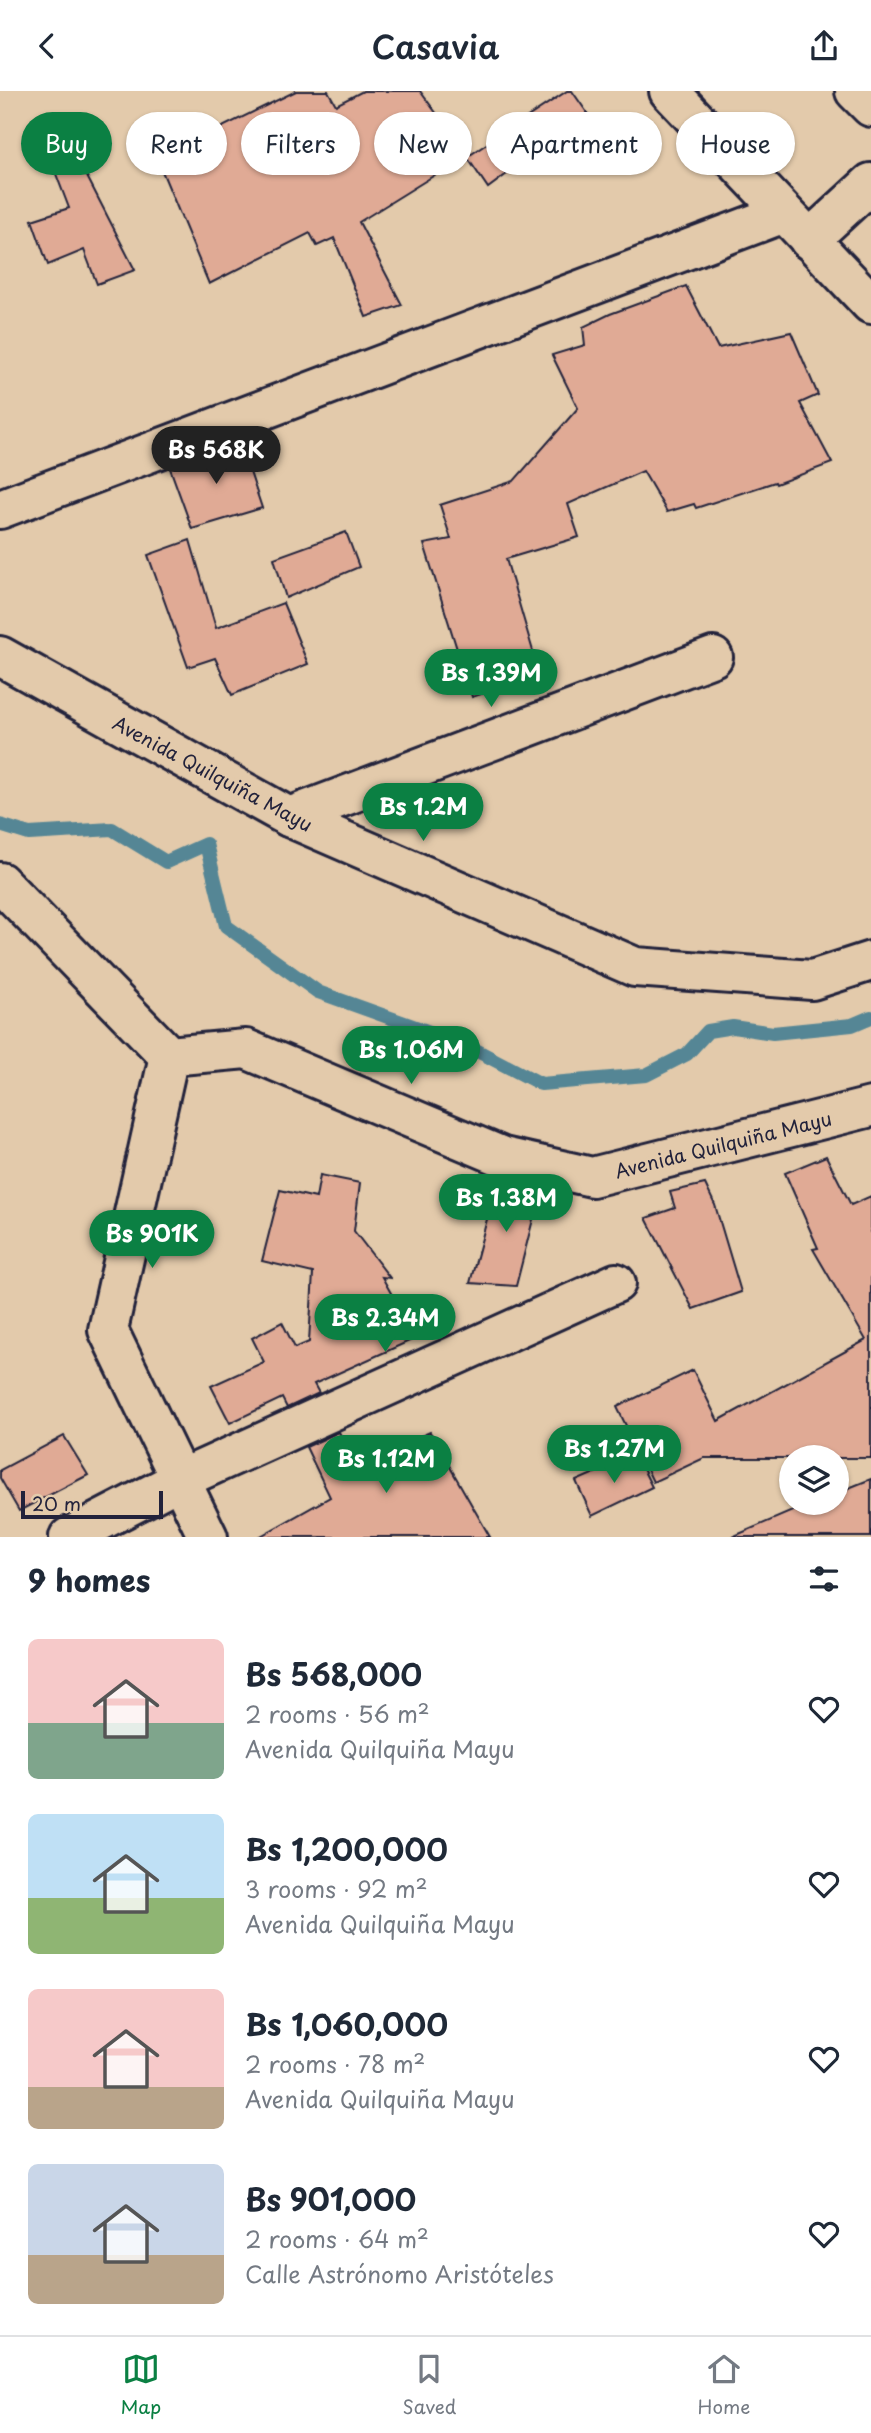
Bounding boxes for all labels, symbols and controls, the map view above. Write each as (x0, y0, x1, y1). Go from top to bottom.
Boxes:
text: Casavia (372, 22, 499, 70)
icon: back (28, 27, 66, 65)
icon: share (805, 27, 843, 65)
chip: Buy (21, 112, 112, 175)
chip: Rent (126, 112, 227, 175)
chip: Filters (241, 112, 360, 175)
chip: New (374, 112, 472, 175)
chip: Apartment (486, 112, 662, 175)
chip: House (676, 112, 795, 175)
pin: Bs 568K (151, 427, 281, 486)
text: Bs 568K (168, 431, 264, 466)
pin: Bs 1.39M (419, 649, 563, 709)
text: Bs 1.39M (440, 654, 542, 689)
street label: Avenida Quilquiña Mayu (108, 708, 318, 838)
pin: Bs 1.2M (358, 783, 488, 843)
text: Bs 1.2M (378, 788, 468, 823)
pin: Bs 1.06M (339, 1027, 483, 1086)
text: Bs 1.06M (358, 1031, 464, 1066)
street label: Avenida Quilquiña Mayu (612, 1103, 834, 1185)
pin: Bs 1.38M (434, 1175, 578, 1234)
text: Bs 1.38M (455, 1179, 557, 1214)
pin: Bs 901K (87, 1211, 217, 1270)
text: Bs 901K (105, 1215, 199, 1250)
pin: Bs 2.34M (313, 1295, 457, 1354)
text: Bs 2.34M (331, 1299, 440, 1334)
pin: Bs 1.27M (542, 1425, 686, 1485)
text: Bs 1.27M (563, 1430, 665, 1465)
pin: Bs 1.12M (314, 1435, 458, 1495)
text: Bs 1.12M (337, 1440, 435, 1475)
map controls (779, 1445, 849, 1515)
button: layers (779, 1445, 849, 1515)
scale bar (21, 1488, 163, 1520)
text: 20 m (32, 1489, 81, 1517)
text: 9 homes (28, 1557, 150, 1602)
icon: filters (805, 1560, 843, 1598)
text: Bs 568,000 (245, 1651, 422, 1696)
icon: home (84, 1667, 168, 1751)
icon: heart (805, 1690, 843, 1728)
text: 2 rooms · 56 m² (245, 1696, 430, 1731)
text: Avenida Quilquiña Mayu (245, 1731, 515, 1766)
text: Bs 1,200,000 (245, 1826, 448, 1871)
icon: home (84, 1842, 168, 1926)
icon: heart (805, 1865, 843, 1903)
text: 3 rooms · 92 m² (245, 1871, 428, 1906)
text: Avenida Quilquiña Mayu (245, 1906, 515, 1941)
text: Bs 1,060,000 (245, 2001, 448, 2046)
icon: home (84, 2017, 168, 2101)
icon: heart (805, 2040, 843, 2078)
text: 2 rooms · 78 m² (245, 2046, 425, 2081)
text: Avenida Quilquiña Mayu (245, 2081, 515, 2116)
text: Bs 901,000 (245, 2176, 416, 2221)
icon: home (84, 2192, 168, 2276)
icon: heart (805, 2215, 843, 2253)
text: 2 rooms · 64 m² (245, 2221, 429, 2256)
text: Calle Astrónomo Aristóteles (245, 2256, 554, 2291)
tab: Map (121, 2350, 161, 2420)
tab: Saved (402, 2350, 456, 2420)
tab: Home (698, 2350, 750, 2420)

